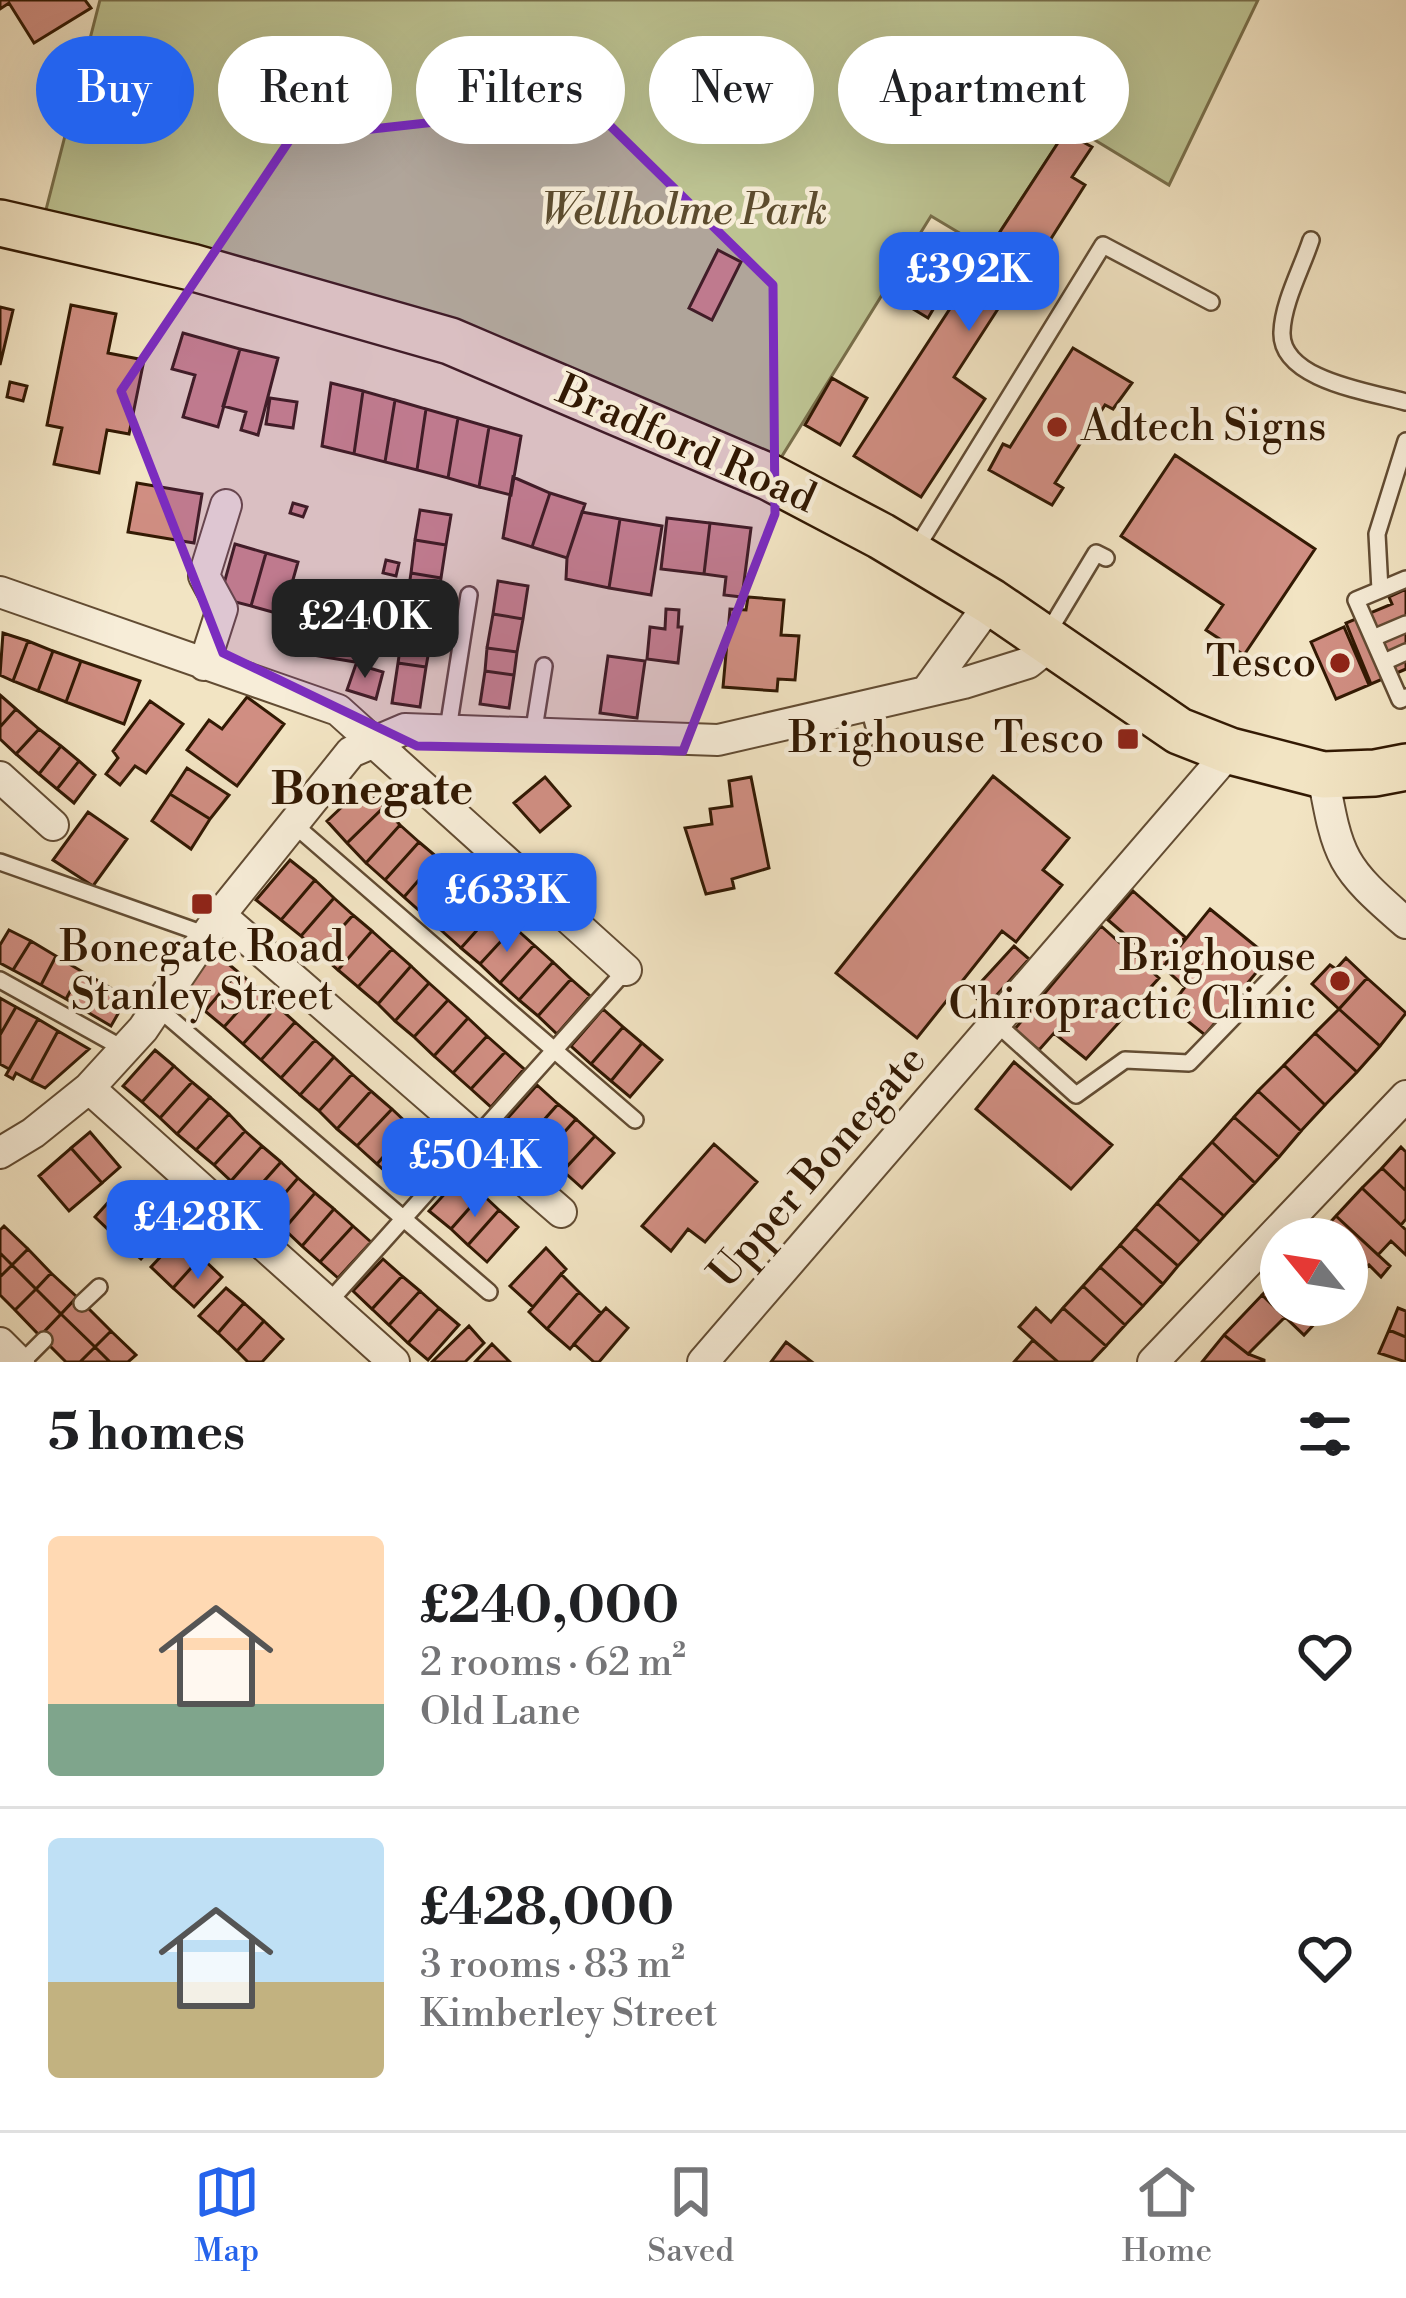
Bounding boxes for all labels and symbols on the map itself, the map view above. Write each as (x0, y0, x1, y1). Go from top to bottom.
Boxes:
park label: Wellholme Park (541, 185, 827, 238)
pin: £392K (885, 232, 1053, 334)
street label: Bradford Road (547, 364, 824, 526)
place label: Adtech Signs (1080, 401, 1326, 455)
marker: Adtech Signs (1044, 414, 1070, 440)
pin: £240K (281, 579, 449, 681)
place label: Tesco (1206, 637, 1316, 690)
marker: Tesco (1327, 650, 1353, 676)
place label: Brighouse Tesco (788, 713, 1104, 767)
marker: Brighouse Tesco (1115, 726, 1141, 752)
district label: Bonegate (271, 762, 473, 819)
pin: £633K (423, 853, 591, 955)
marker: Bonegate Road Stanley Street (189, 891, 215, 917)
place label: Bonegate Road Stanley Street (59, 922, 344, 1024)
place label: Brighouse Chiropractic Clinic (948, 931, 1316, 1032)
marker: Brighouse Chiropractic Clinic (1327, 968, 1353, 994)
street label: Upper Bonegate (698, 1035, 939, 1300)
pin: £504K (391, 1118, 559, 1220)
pin: £428K (114, 1180, 282, 1282)
north arrow (1260, 1218, 1368, 1326)

